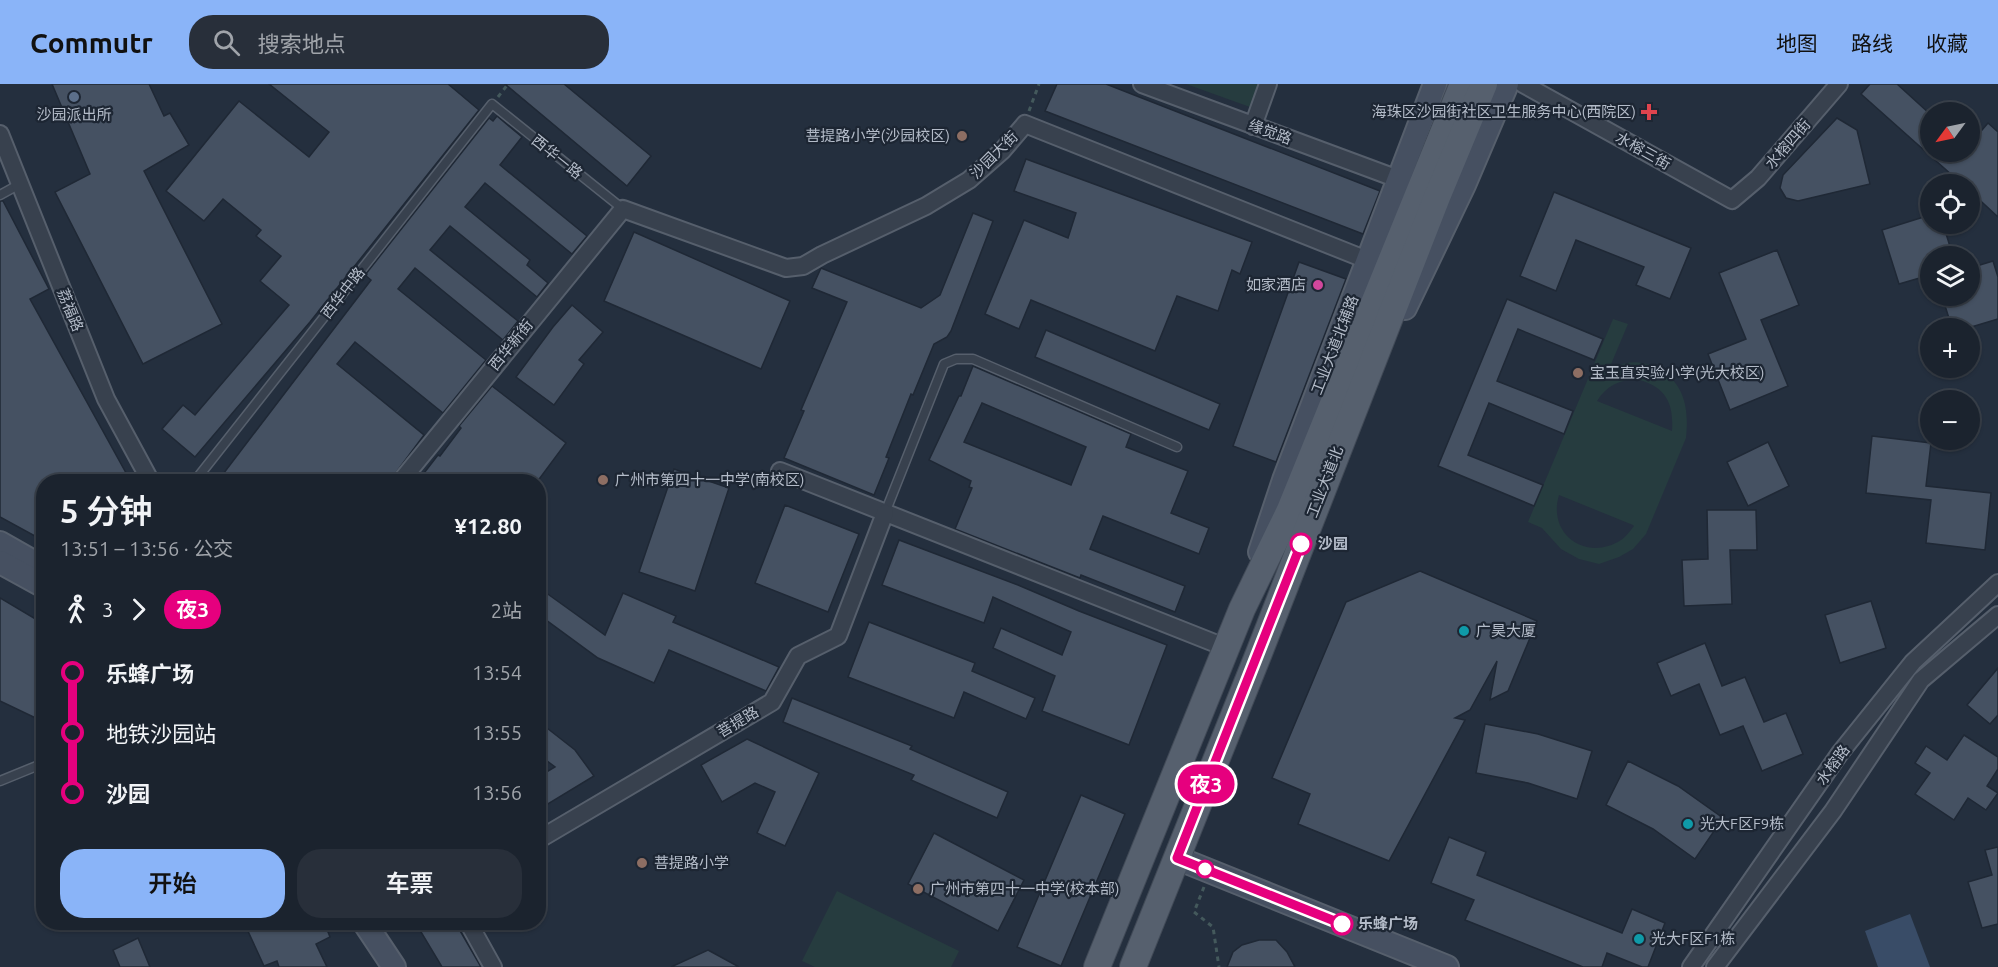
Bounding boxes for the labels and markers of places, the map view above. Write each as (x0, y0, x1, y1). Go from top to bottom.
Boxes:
marker: 沙园派出所 (67, 90, 81, 104)
place label: 海珠区沙园街社区卫生服务中心(西院区) (1372, 103, 1636, 120)
marker: 海珠区沙园街社区卫生服务中心(西院区) (1640, 103, 1658, 121)
place label: 沙园派出所 (36, 106, 112, 123)
place label: 菩提路小学(沙园校区) (806, 127, 950, 144)
marker: 菩提路小学(沙园校区) (955, 129, 969, 143)
place label: 如家酒店 (1246, 276, 1306, 293)
marker: 如家酒店 (1311, 278, 1325, 292)
place label: 宝玉直实验小学(光大校区) (1590, 364, 1764, 381)
marker: 宝玉直实验小学(光大校区) (1571, 366, 1585, 380)
place label: 广州市第四十一中学(南校区) (615, 471, 804, 488)
marker: 广州市第四十一中学(南校区) (596, 473, 610, 487)
marker: 沙园 (1290, 533, 1312, 555)
place label: 沙园 (1318, 535, 1348, 552)
place label: 广昊大厦 (1476, 622, 1536, 639)
marker: 广昊大厦 (1457, 624, 1471, 638)
place label: 光大F区F9栋 (1700, 815, 1784, 832)
marker: 光大F区F9栋 (1681, 817, 1695, 831)
place label: 菩提路小学 (654, 854, 729, 871)
marker: 菩提路小学 (635, 856, 649, 870)
unlabelled marker (1196, 860, 1214, 878)
place label: 广州市第四十一中学(校本部) (930, 880, 1119, 897)
marker: 广州市第四十一中学(校本部) (911, 882, 925, 896)
marker: 乐蜂广场 (1331, 913, 1353, 935)
place label: 乐蜂广场 (1358, 915, 1418, 932)
place label: 光大F区F1栋 (1651, 930, 1735, 947)
marker: 光大F区F1栋 (1632, 932, 1646, 946)

